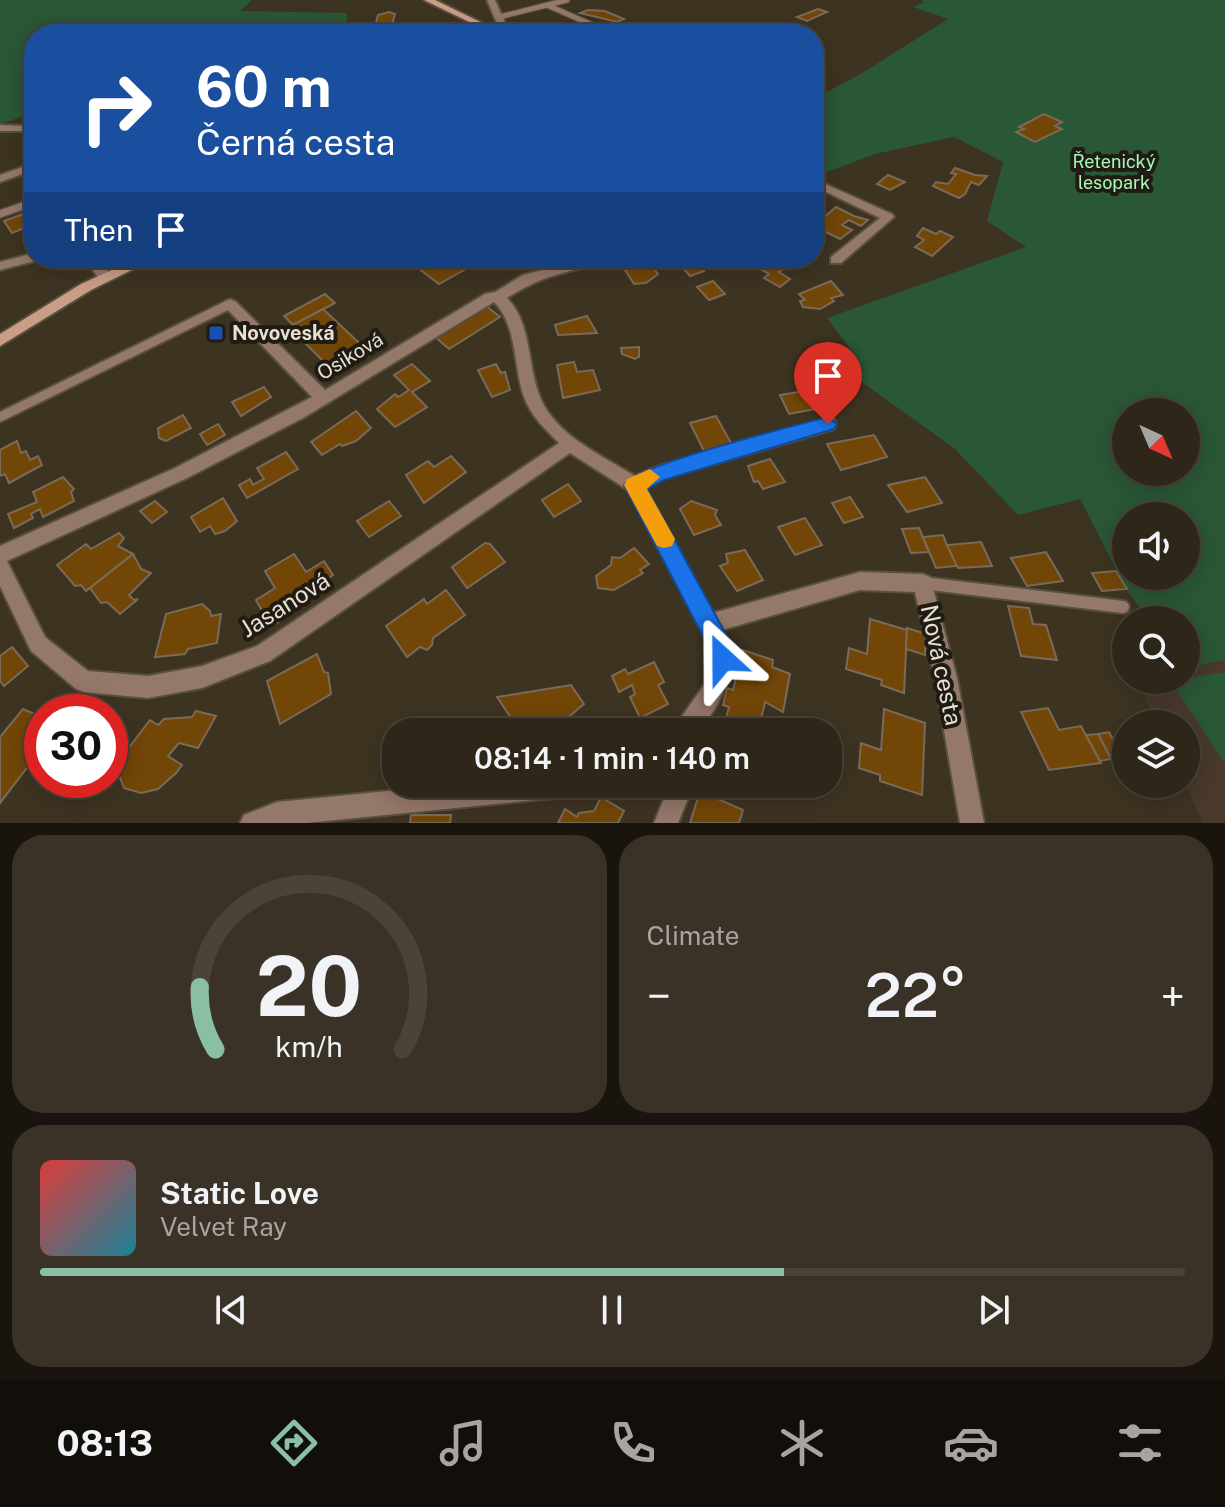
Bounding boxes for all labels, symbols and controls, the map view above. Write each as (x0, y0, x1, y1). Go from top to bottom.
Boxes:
text: 60 m (196, 54, 332, 120)
icon: right (64, 56, 168, 160)
text: Černá cesta (196, 121, 395, 163)
park label: Řetenický lesopark (1072, 151, 1156, 193)
icon: arrive (149, 208, 193, 252)
text: Then (64, 212, 133, 248)
place label: Novoveská (232, 321, 335, 345)
marker: Novoveská (207, 324, 225, 342)
street label: Osiková (313, 327, 387, 385)
pin (794, 342, 862, 424)
icon: arrive (806, 354, 850, 398)
north arrow (1112, 398, 1200, 486)
map controls (1112, 398, 1200, 798)
button: sound (1112, 502, 1200, 590)
street label: Jasanová (235, 566, 334, 643)
street label: Nová cesta (916, 602, 968, 728)
button: search (1112, 606, 1200, 694)
position arrow (681, 617, 765, 701)
speed limit sign: 30 (24, 694, 128, 798)
button: layers (1112, 710, 1200, 798)
text: 08:14 · 1 min · 140 m (474, 740, 750, 776)
text: Climate (647, 920, 740, 951)
text: 20 (256, 937, 362, 1035)
text: 22° (865, 960, 967, 1031)
text: − (647, 970, 671, 1022)
text: + (1161, 970, 1185, 1022)
text: km/h (276, 1030, 343, 1063)
text: Static Love (160, 1175, 319, 1211)
text: Velvet Ray (160, 1211, 287, 1242)
icon: previous (209, 1288, 253, 1332)
icon: pause (590, 1288, 634, 1332)
icon: next (972, 1288, 1016, 1332)
icon: directions (266, 1415, 322, 1471)
icon: music (435, 1415, 491, 1471)
icon: phone (605, 1415, 661, 1471)
icon: climate (774, 1415, 830, 1471)
icon: car (943, 1415, 999, 1471)
icon: filters (1112, 1415, 1168, 1471)
text: 08:13 (57, 1422, 153, 1464)

